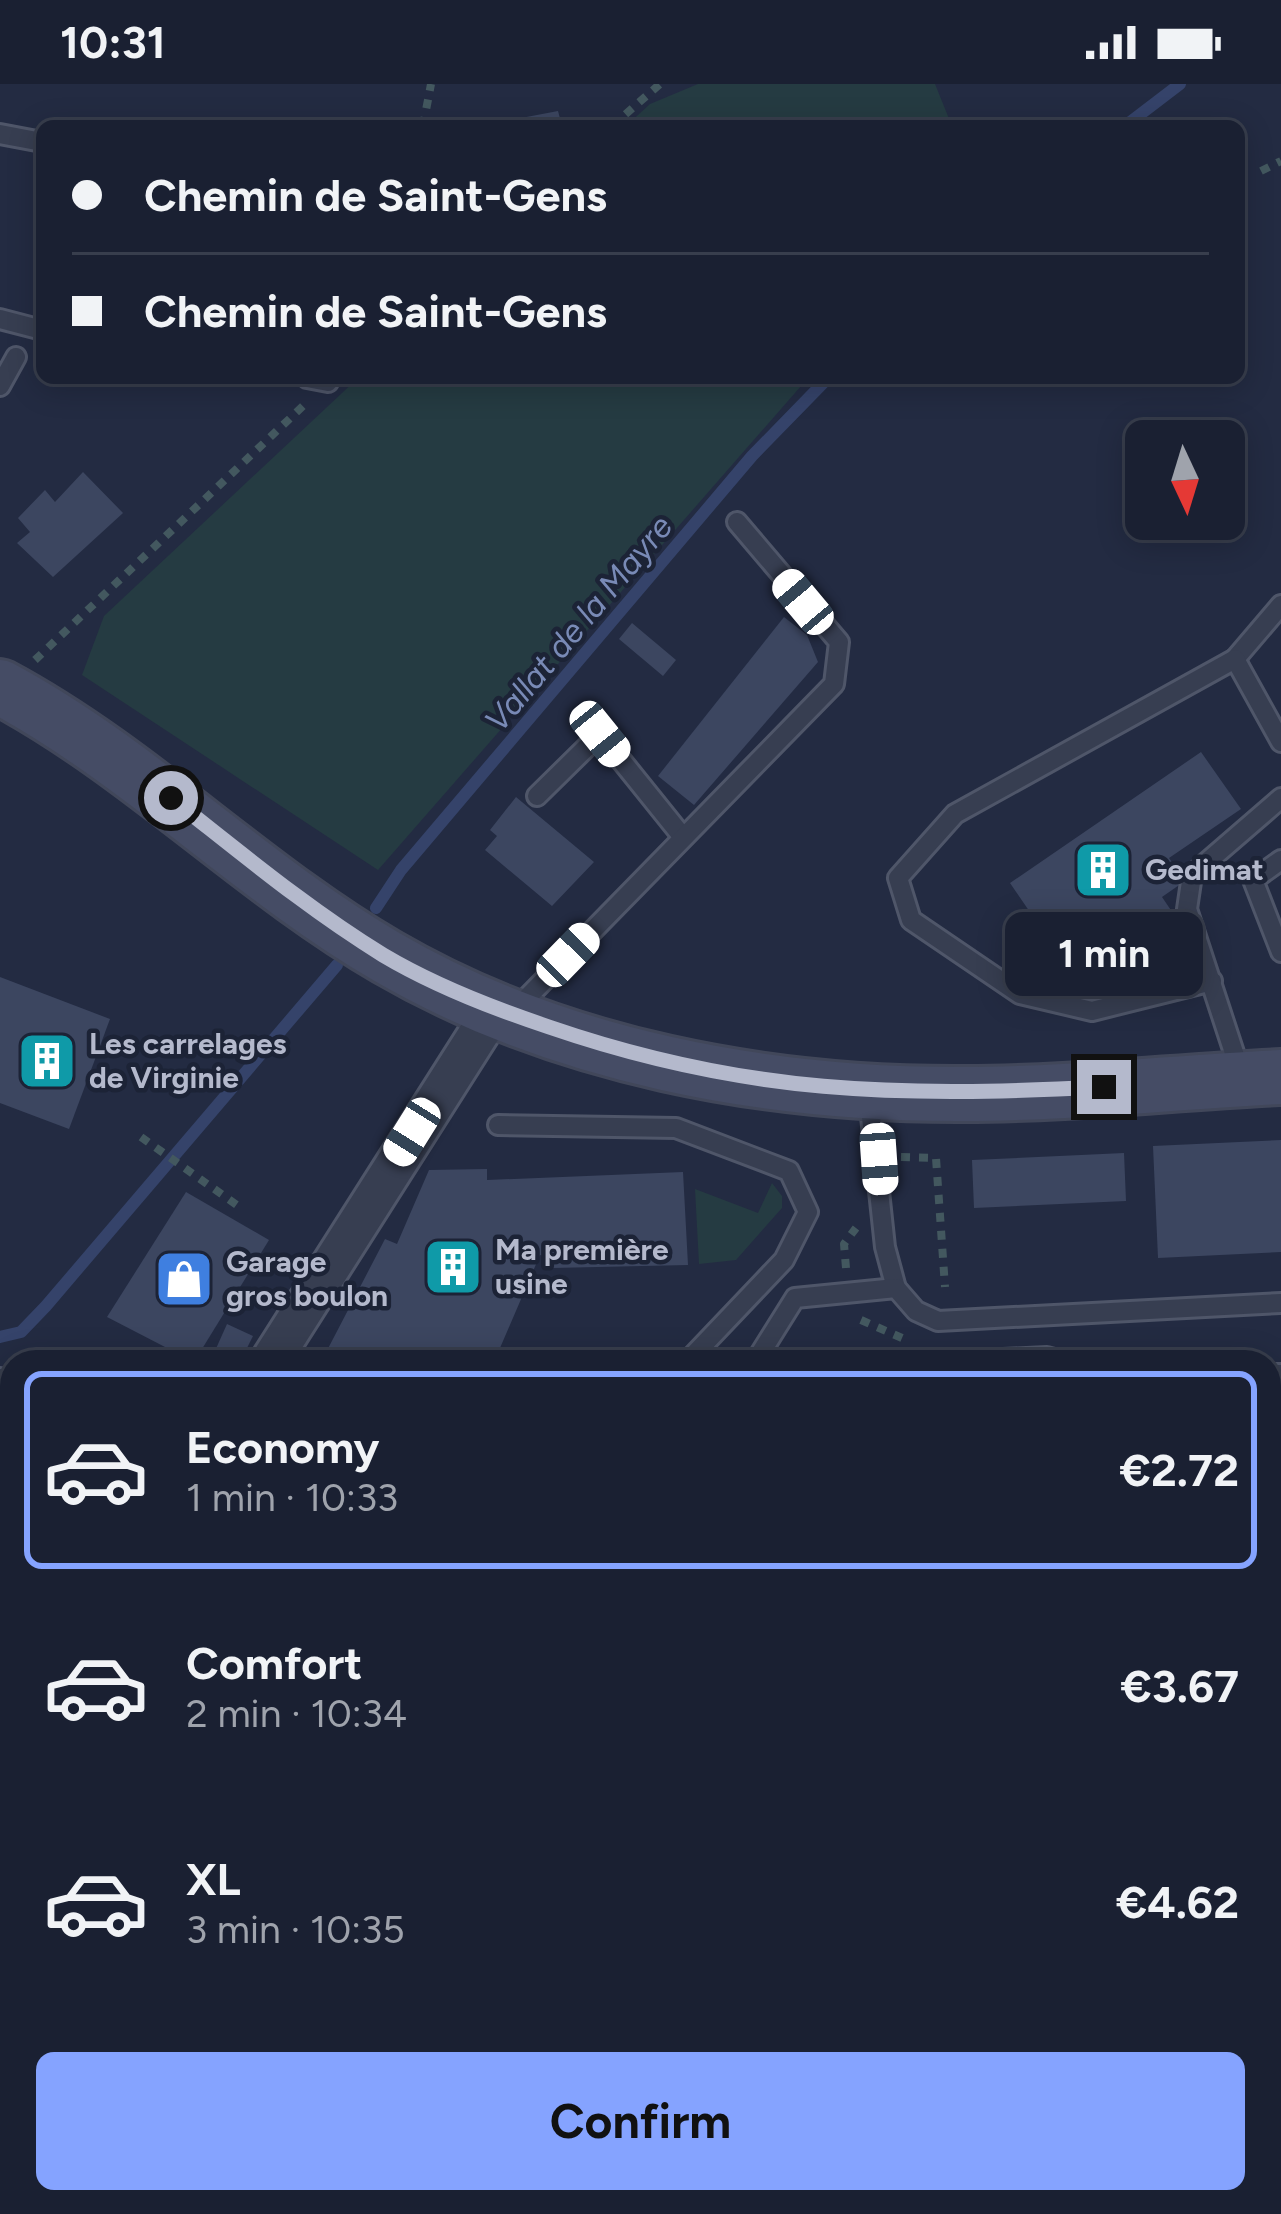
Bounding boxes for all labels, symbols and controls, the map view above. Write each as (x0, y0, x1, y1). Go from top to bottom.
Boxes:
text: 10:31 (60, 15, 166, 69)
text: Chemin de Saint-Gens (144, 168, 607, 222)
text: Chemin de Saint-Gens (144, 284, 607, 338)
north arrow (1125, 420, 1245, 540)
map controls (1125, 420, 1245, 540)
water label: Vallat de la Mayre (477, 507, 680, 739)
car (766, 563, 840, 641)
car (563, 695, 637, 773)
route start (144, 771, 198, 825)
building icon: Gedimat (1072, 839, 1134, 901)
place label: Gedimat (1145, 851, 1264, 888)
callout: 1 min (1005, 913, 1203, 997)
car (530, 917, 606, 993)
text: 1 min (1058, 930, 1150, 977)
place label: Les carrelages de Virginie (89, 1025, 287, 1096)
building icon: Les carrelages de Virginie (16, 1030, 78, 1092)
route end (1077, 1060, 1131, 1114)
car (378, 1092, 446, 1172)
car (859, 1122, 899, 1196)
place label: Ma première usine (495, 1231, 669, 1302)
building icon: Ma première usine (422, 1236, 484, 1298)
place label: Garage gros boulon (226, 1243, 388, 1314)
shop icon: Garage gros boulon (153, 1248, 215, 1310)
icon: car (42, 1416, 150, 1524)
text: Economy (186, 1420, 379, 1474)
text: €2.72 (1119, 1443, 1239, 1497)
text: 1 min · 10:33 (186, 1474, 398, 1521)
icon: car (42, 1632, 150, 1740)
text: Comfort (186, 1636, 362, 1690)
text: €3.67 (1120, 1659, 1239, 1713)
text: 2 min · 10:34 (186, 1690, 407, 1737)
icon: car (42, 1848, 150, 1956)
text: XL (186, 1852, 241, 1906)
text: €4.62 (1116, 1875, 1239, 1929)
text: 3 min · 10:35 (186, 1906, 405, 1953)
button: Confirm (36, 2052, 1245, 2190)

